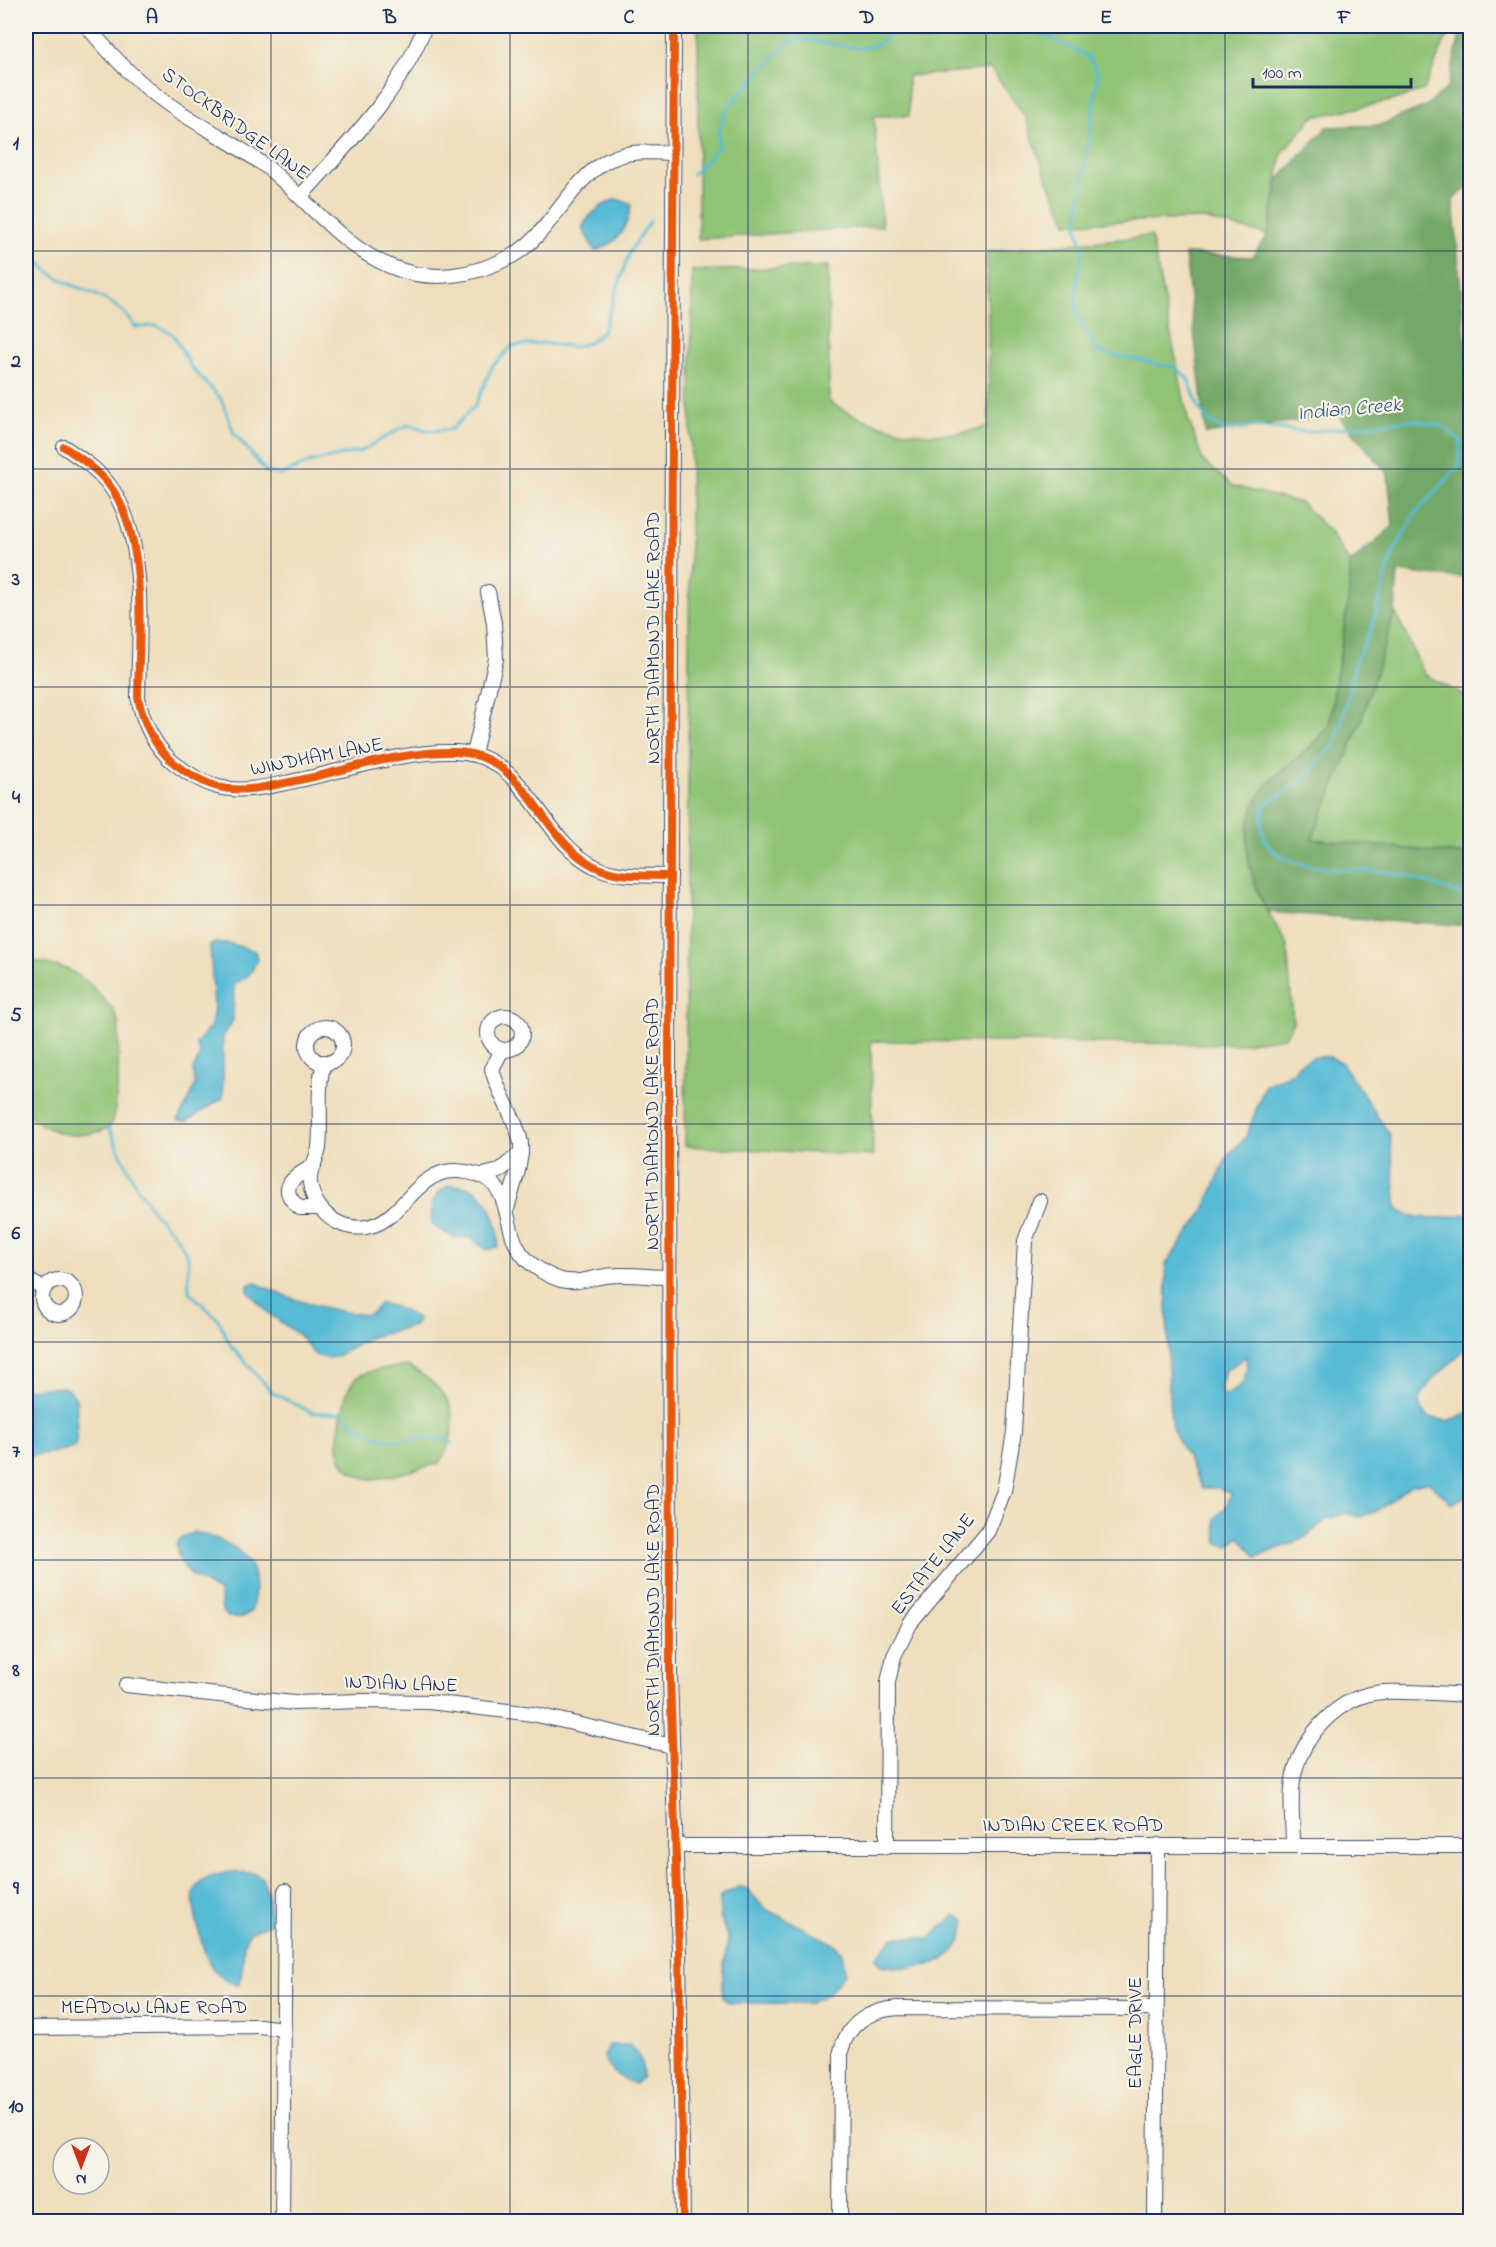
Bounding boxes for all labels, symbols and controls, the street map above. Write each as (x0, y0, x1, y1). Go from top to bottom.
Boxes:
text: A (146, 4, 158, 33)
text: B (382, 4, 397, 33)
text: C (624, 4, 635, 33)
text: D (859, 4, 874, 33)
text: E (1100, 4, 1112, 33)
text: F (1337, 4, 1351, 33)
scale bar (1253, 51, 1410, 89)
street label: STOCKBRIDGE LANE (155, 61, 315, 189)
text: 100 m (1262, 61, 1302, 87)
text: 1 (13, 130, 20, 159)
text: 2 (10, 348, 21, 377)
water label: Indian Creek (1296, 390, 1403, 429)
street label: NORTH DIAMOND LAKE ROAD (640, 512, 669, 764)
text: 3 (11, 566, 20, 595)
street label: WINDHAM LANE (248, 731, 386, 785)
text: 4 (12, 784, 21, 813)
street label: NORTH DIAMOND LAKE ROAD (639, 998, 668, 1250)
text: 5 (10, 1002, 22, 1031)
text: 6 (12, 1220, 21, 1249)
text: 7 (12, 1438, 21, 1467)
street label: NORTH DIAMOND LAKE ROAD (640, 1484, 669, 1736)
street label: ESTATE LANE (885, 1508, 983, 1622)
text: 8 (11, 1657, 20, 1686)
street label: INDIAN LANE (344, 1669, 458, 1701)
street label: INDIAN CREEK ROAD (983, 1812, 1163, 1841)
text: 9 (12, 1875, 20, 1904)
street label: EAGLE DRIVE (1122, 1977, 1151, 2089)
street label: MEADOW LANE ROAD (61, 1994, 247, 2023)
text: 10 (9, 2093, 24, 2122)
north arrow (51, 2136, 111, 2196)
text: N (75, 2167, 86, 2191)

